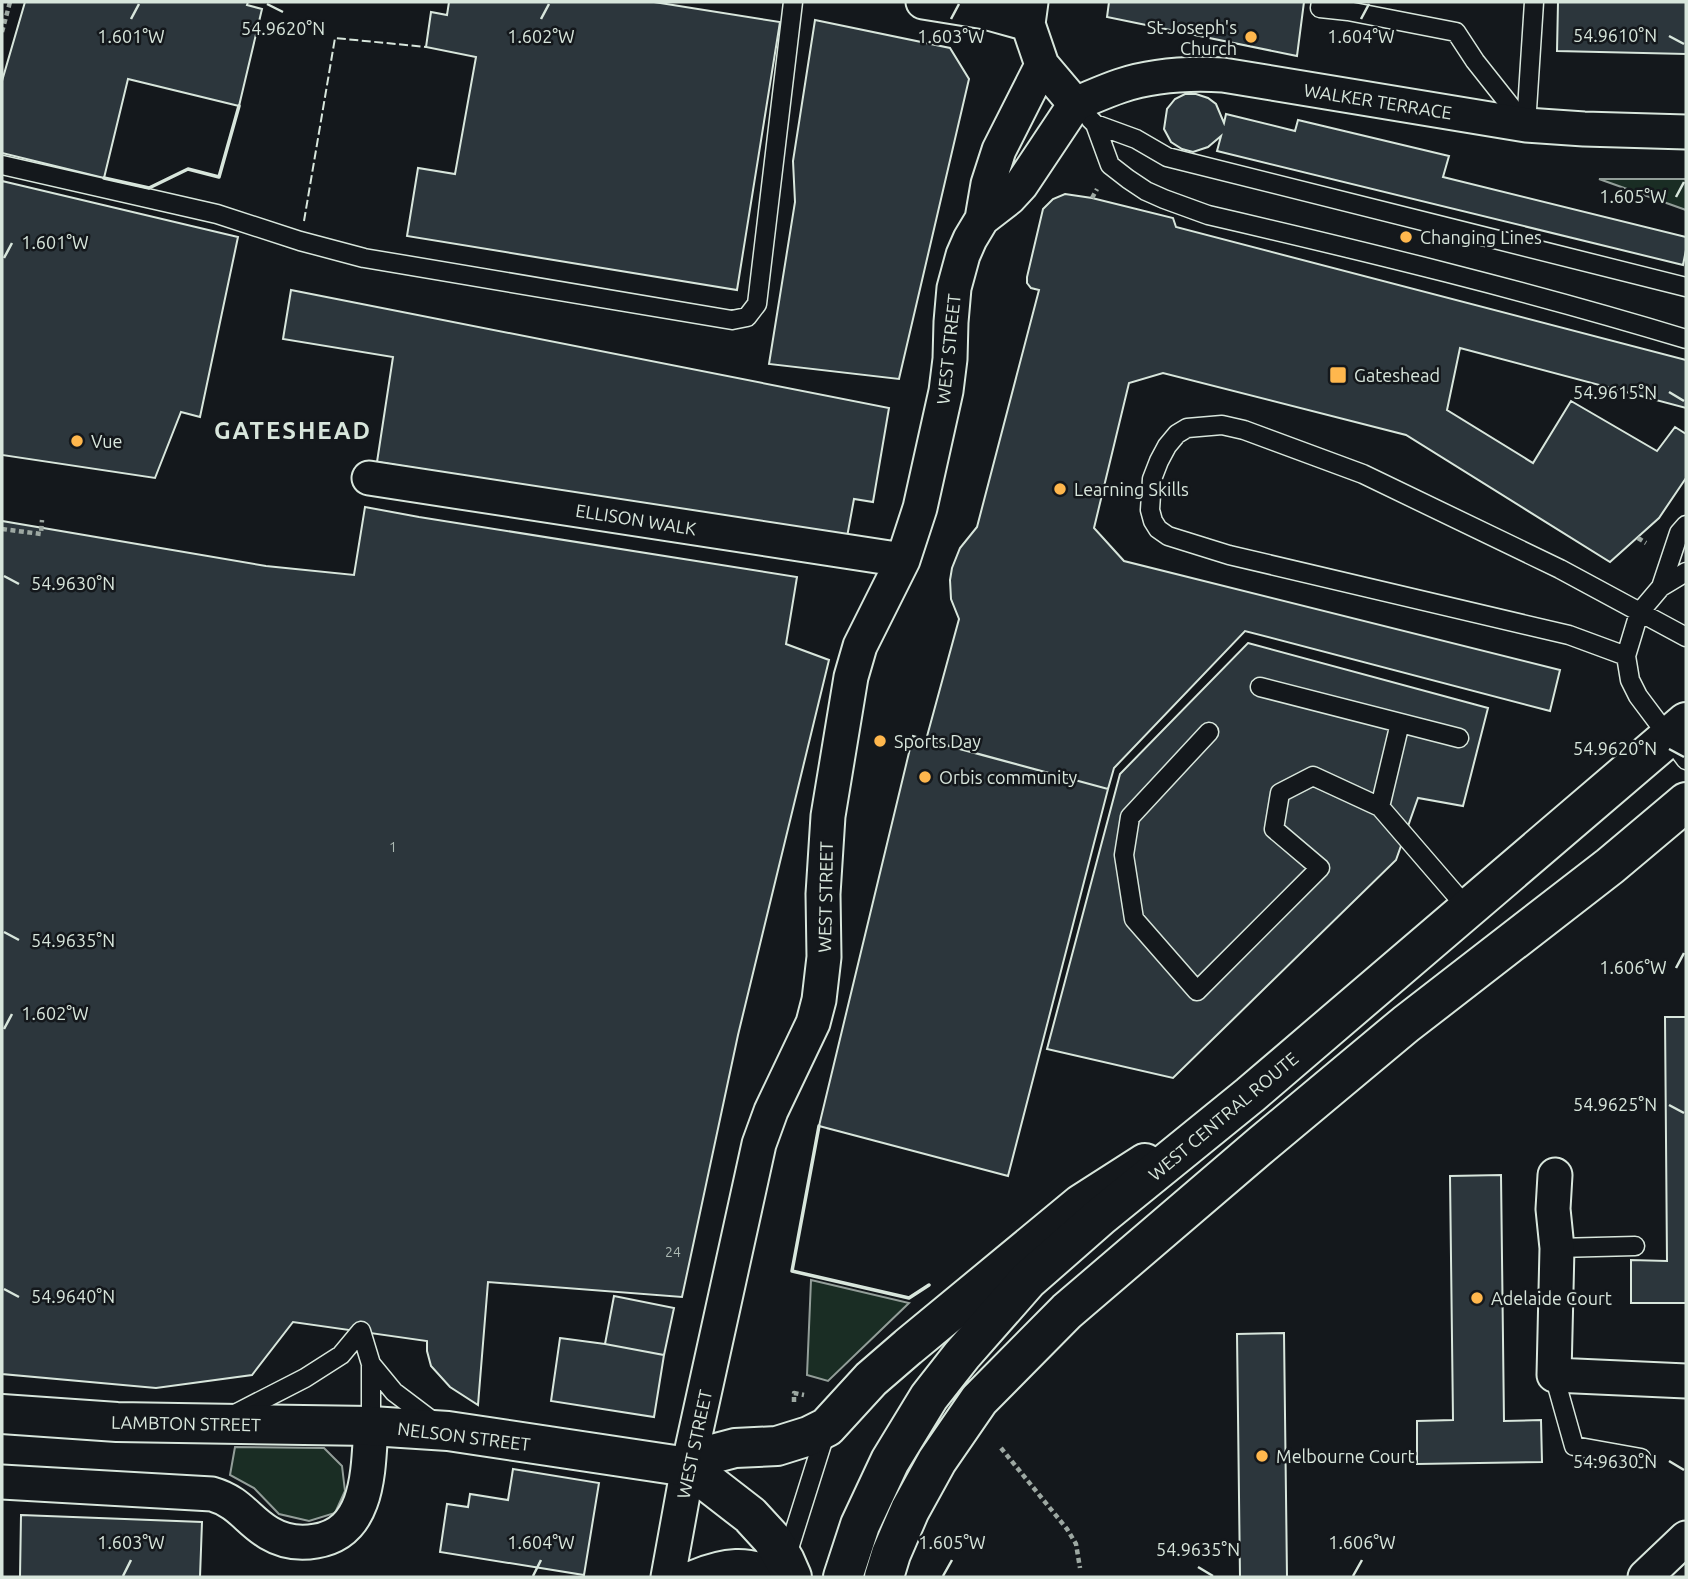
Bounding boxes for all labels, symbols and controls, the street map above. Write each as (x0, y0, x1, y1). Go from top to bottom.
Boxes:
place label: St Joseph's Church (1147, 17, 1237, 58)
text: 54.9620°N (241, 18, 325, 38)
text: 54.9610°N (1573, 25, 1657, 45)
text: 1.601°W (97, 26, 165, 46)
text: 1.602°W (507, 26, 575, 46)
text: 1.603°W (917, 26, 985, 46)
text: 1.604°W (1327, 26, 1395, 46)
marker: St Joseph's Church (1243, 29, 1259, 45)
street label: WALKER TERRACE (1303, 79, 1453, 123)
text: 1.605°W (1599, 186, 1667, 206)
place label: Changing Lines (1420, 227, 1542, 247)
marker: Changing Lines (1398, 229, 1414, 245)
text: 1.601°W (21, 232, 89, 252)
street label: WEST STREET (932, 293, 964, 405)
marker: Gateshead (1328, 365, 1348, 385)
place label: Gateshead (1354, 365, 1440, 385)
text: 54.9615°N (1573, 382, 1657, 402)
district label: GATESHEAD (214, 417, 372, 444)
place label: Vue (91, 431, 122, 451)
marker: Vue (69, 433, 85, 449)
place label: Learning Skills (1074, 479, 1189, 499)
marker: Learning Skills (1052, 481, 1068, 497)
street label: ELLISON WALK (574, 500, 698, 538)
text: 54.9630°N (31, 573, 115, 593)
place label: Sports Day (894, 731, 981, 751)
marker: Sports Day (872, 733, 888, 749)
text: 54.9620°N (1573, 738, 1657, 758)
place label: Orbis community (939, 767, 1078, 787)
marker: Orbis community (917, 769, 933, 785)
house number: 1 (389, 839, 397, 855)
street label: WEST STREET (814, 841, 836, 953)
text: 54.9635°N (31, 930, 115, 950)
text: 1.606°W (1599, 957, 1667, 977)
text: 1.602°W (21, 1003, 89, 1023)
street label: WEST CENTRAL ROUTE (1144, 1048, 1302, 1184)
text: 54.9625°N (1573, 1094, 1657, 1114)
house number: 24 (665, 1244, 681, 1260)
text: 54.9640°N (31, 1286, 115, 1306)
place label: Adelaide Court (1491, 1288, 1612, 1308)
marker: Adelaide Court (1469, 1290, 1485, 1306)
street label: WEST STREET (673, 1388, 715, 1500)
street label: LAMBTON STREET (111, 1412, 261, 1434)
street label: NELSON STREET (396, 1418, 532, 1454)
place label: Melbourne Court (1276, 1446, 1415, 1466)
marker: Melbourne Court (1254, 1448, 1270, 1464)
text: 54.9630°N (1573, 1451, 1657, 1471)
text: 1.603°W (97, 1532, 165, 1552)
text: 1.604°W (507, 1532, 575, 1552)
text: 1.605°W (918, 1532, 986, 1552)
text: 1.606°W (1328, 1532, 1396, 1552)
text: 54.9635°N (1156, 1539, 1240, 1559)

